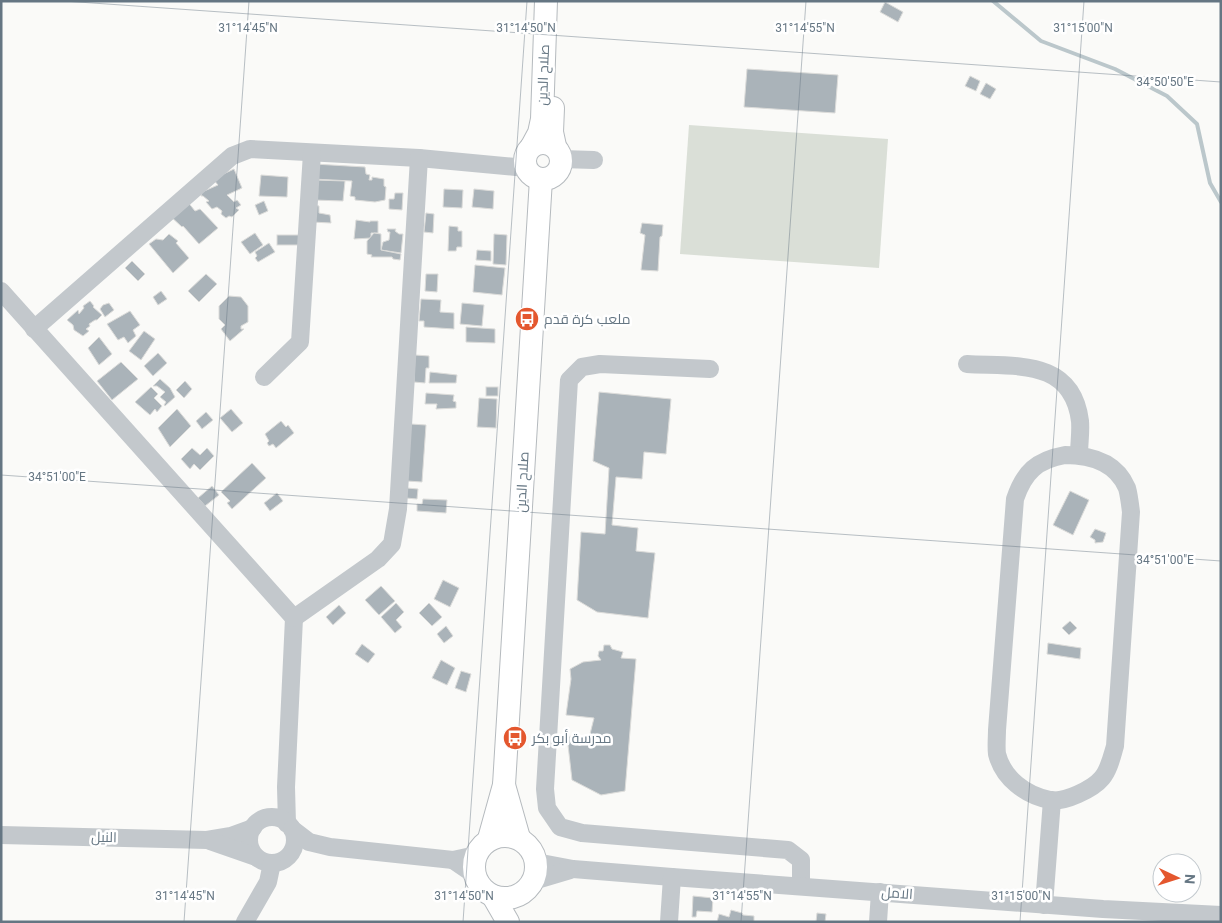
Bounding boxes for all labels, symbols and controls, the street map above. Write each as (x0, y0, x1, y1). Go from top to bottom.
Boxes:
text: 31°14'45"N (218, 21, 278, 35)
text: 31°14'50"N (496, 21, 556, 35)
text: 31°14'55"N (775, 21, 835, 35)
text: 31°15'00"N (1053, 21, 1113, 35)
street label: صلاح الدين (534, 44, 553, 106)
text: 34°50'50"E (1136, 75, 1194, 89)
bus stop icon: ملعب كرة قدم (514, 306, 540, 332)
place label: ملعب كرة قدم (544, 311, 630, 329)
street label: صلاح الدين (512, 451, 533, 513)
text: 34°51'00"E (28, 470, 86, 484)
text: 34°51'00"E (1136, 553, 1194, 567)
bus stop icon: مدرسة أبو بكر (502, 725, 528, 751)
place label: مدرسة أبو بكر (531, 729, 612, 746)
street label: النيل (91, 829, 117, 845)
north arrow (1152, 853, 1202, 903)
text: N (1182, 873, 1198, 884)
street label: الامل (881, 884, 913, 902)
text: 31°14'45"N (155, 889, 215, 903)
text: 31°14'50"N (434, 889, 494, 903)
text: 31°14'55"N (712, 889, 772, 903)
text: 31°15'00"N (991, 889, 1051, 903)

